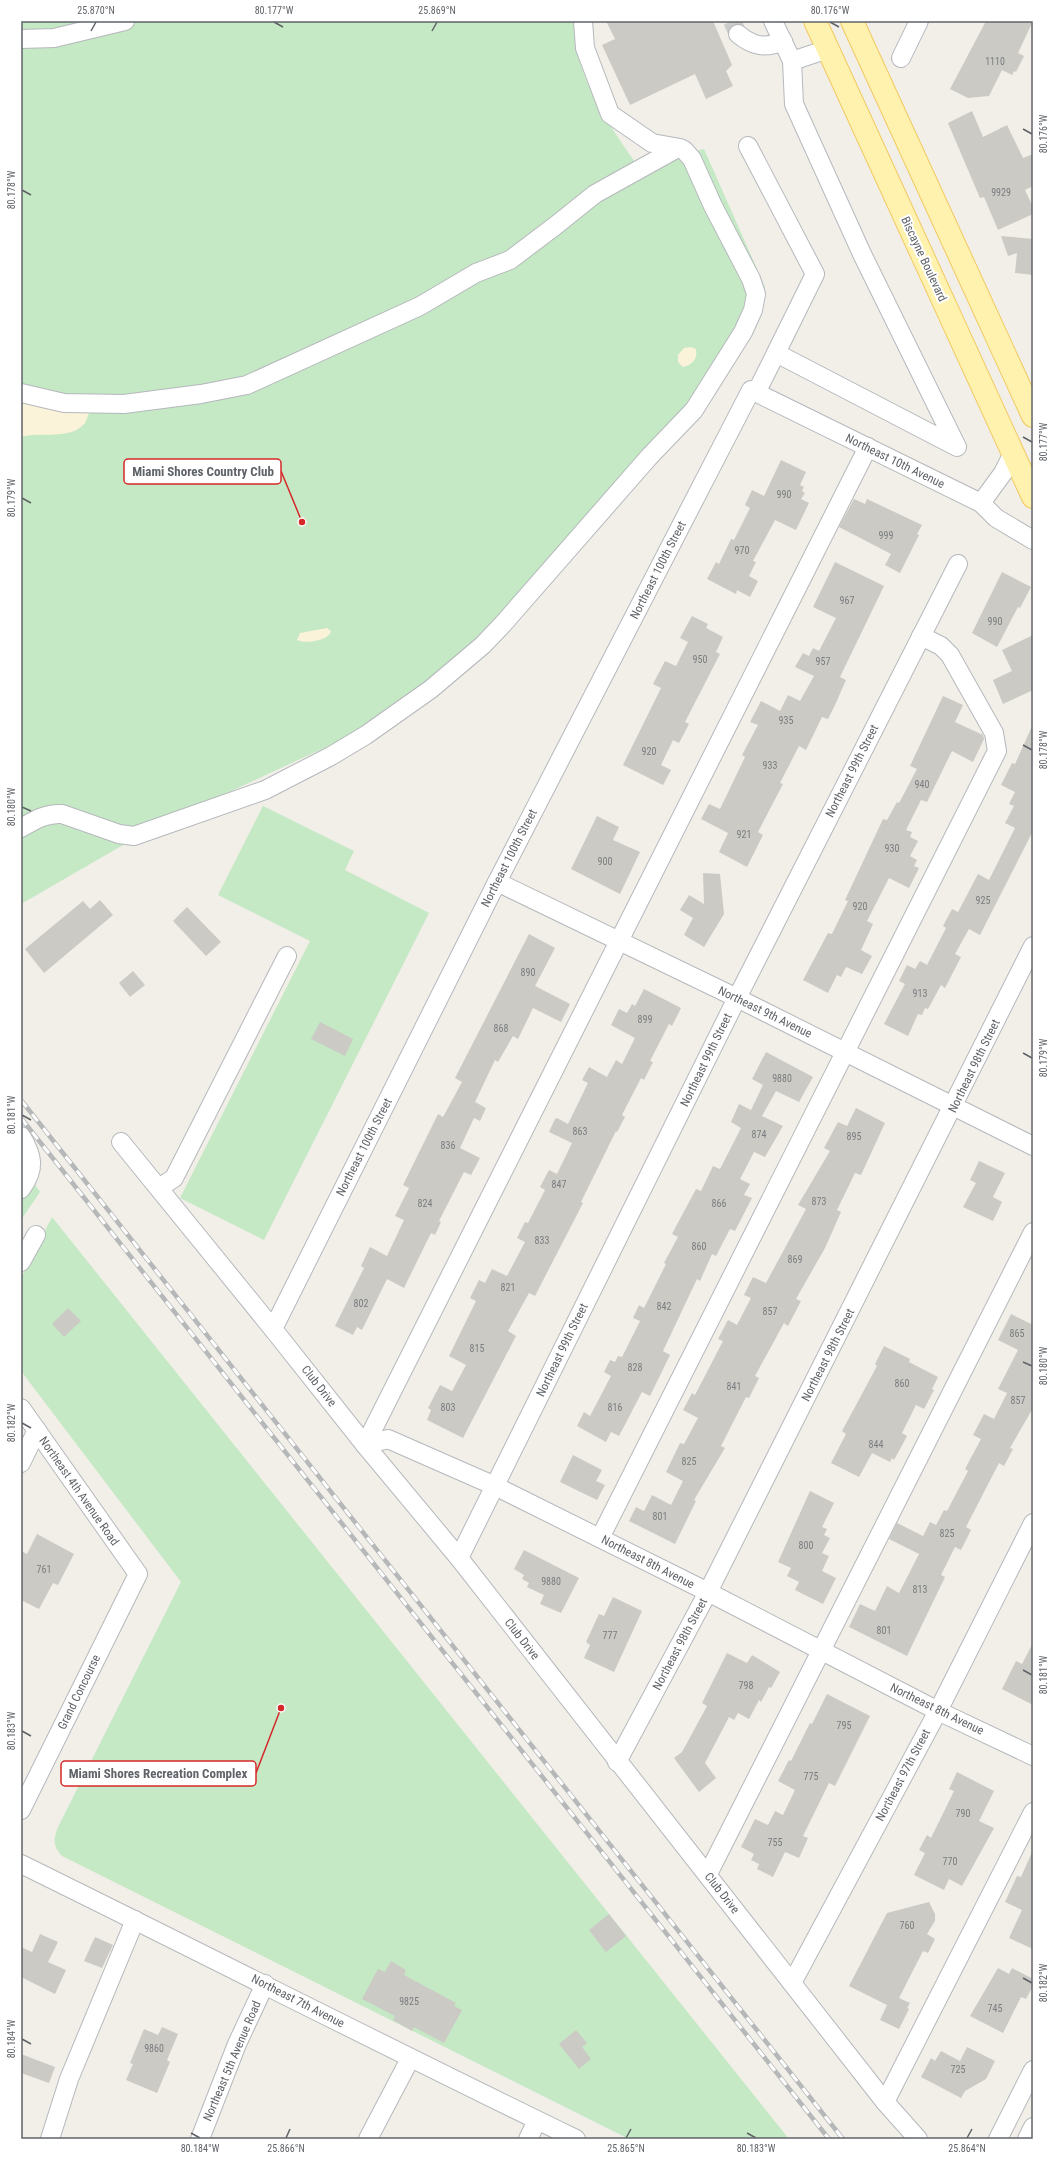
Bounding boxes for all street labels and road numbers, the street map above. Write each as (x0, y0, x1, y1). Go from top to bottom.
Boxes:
street label: Biscayne Boulevard (898, 214, 950, 304)
street label: Northeast 10th Avenue (843, 431, 947, 491)
street label: Northeast 100th Street (627, 518, 689, 621)
street label: Northeast 99th Street (823, 722, 882, 820)
street label: Northeast 100th Street (478, 806, 540, 909)
street label: Northeast 9th Avenue (716, 983, 814, 1041)
street label: Northeast 99th Street (677, 1011, 735, 1109)
street label: Northeast 98th Street (945, 1017, 1003, 1115)
street label: Northeast 100th Street (333, 1095, 395, 1198)
street label: Northeast 99th Street (533, 1301, 591, 1399)
street label: Northeast 98th Street (799, 1306, 858, 1404)
street label: Club Drive (299, 1363, 340, 1410)
street label: Northeast 4th Avenue Road (36, 1434, 122, 1548)
street label: Northeast 8th Avenue (599, 1532, 697, 1592)
street label: Northeast 98th Street (650, 1595, 710, 1692)
street label: Club Drive (502, 1616, 543, 1663)
street label: Grand Concourse (55, 1652, 103, 1732)
street label: Northeast 8th Avenue (888, 1680, 986, 1738)
street label: Northeast 97th Street (873, 1726, 933, 1823)
street label: Club Drive (702, 1870, 743, 1917)
street label: Northeast 7th Avenue (249, 1971, 347, 2031)
street label: Northeast 5th Avenue Road (200, 1999, 264, 2123)

